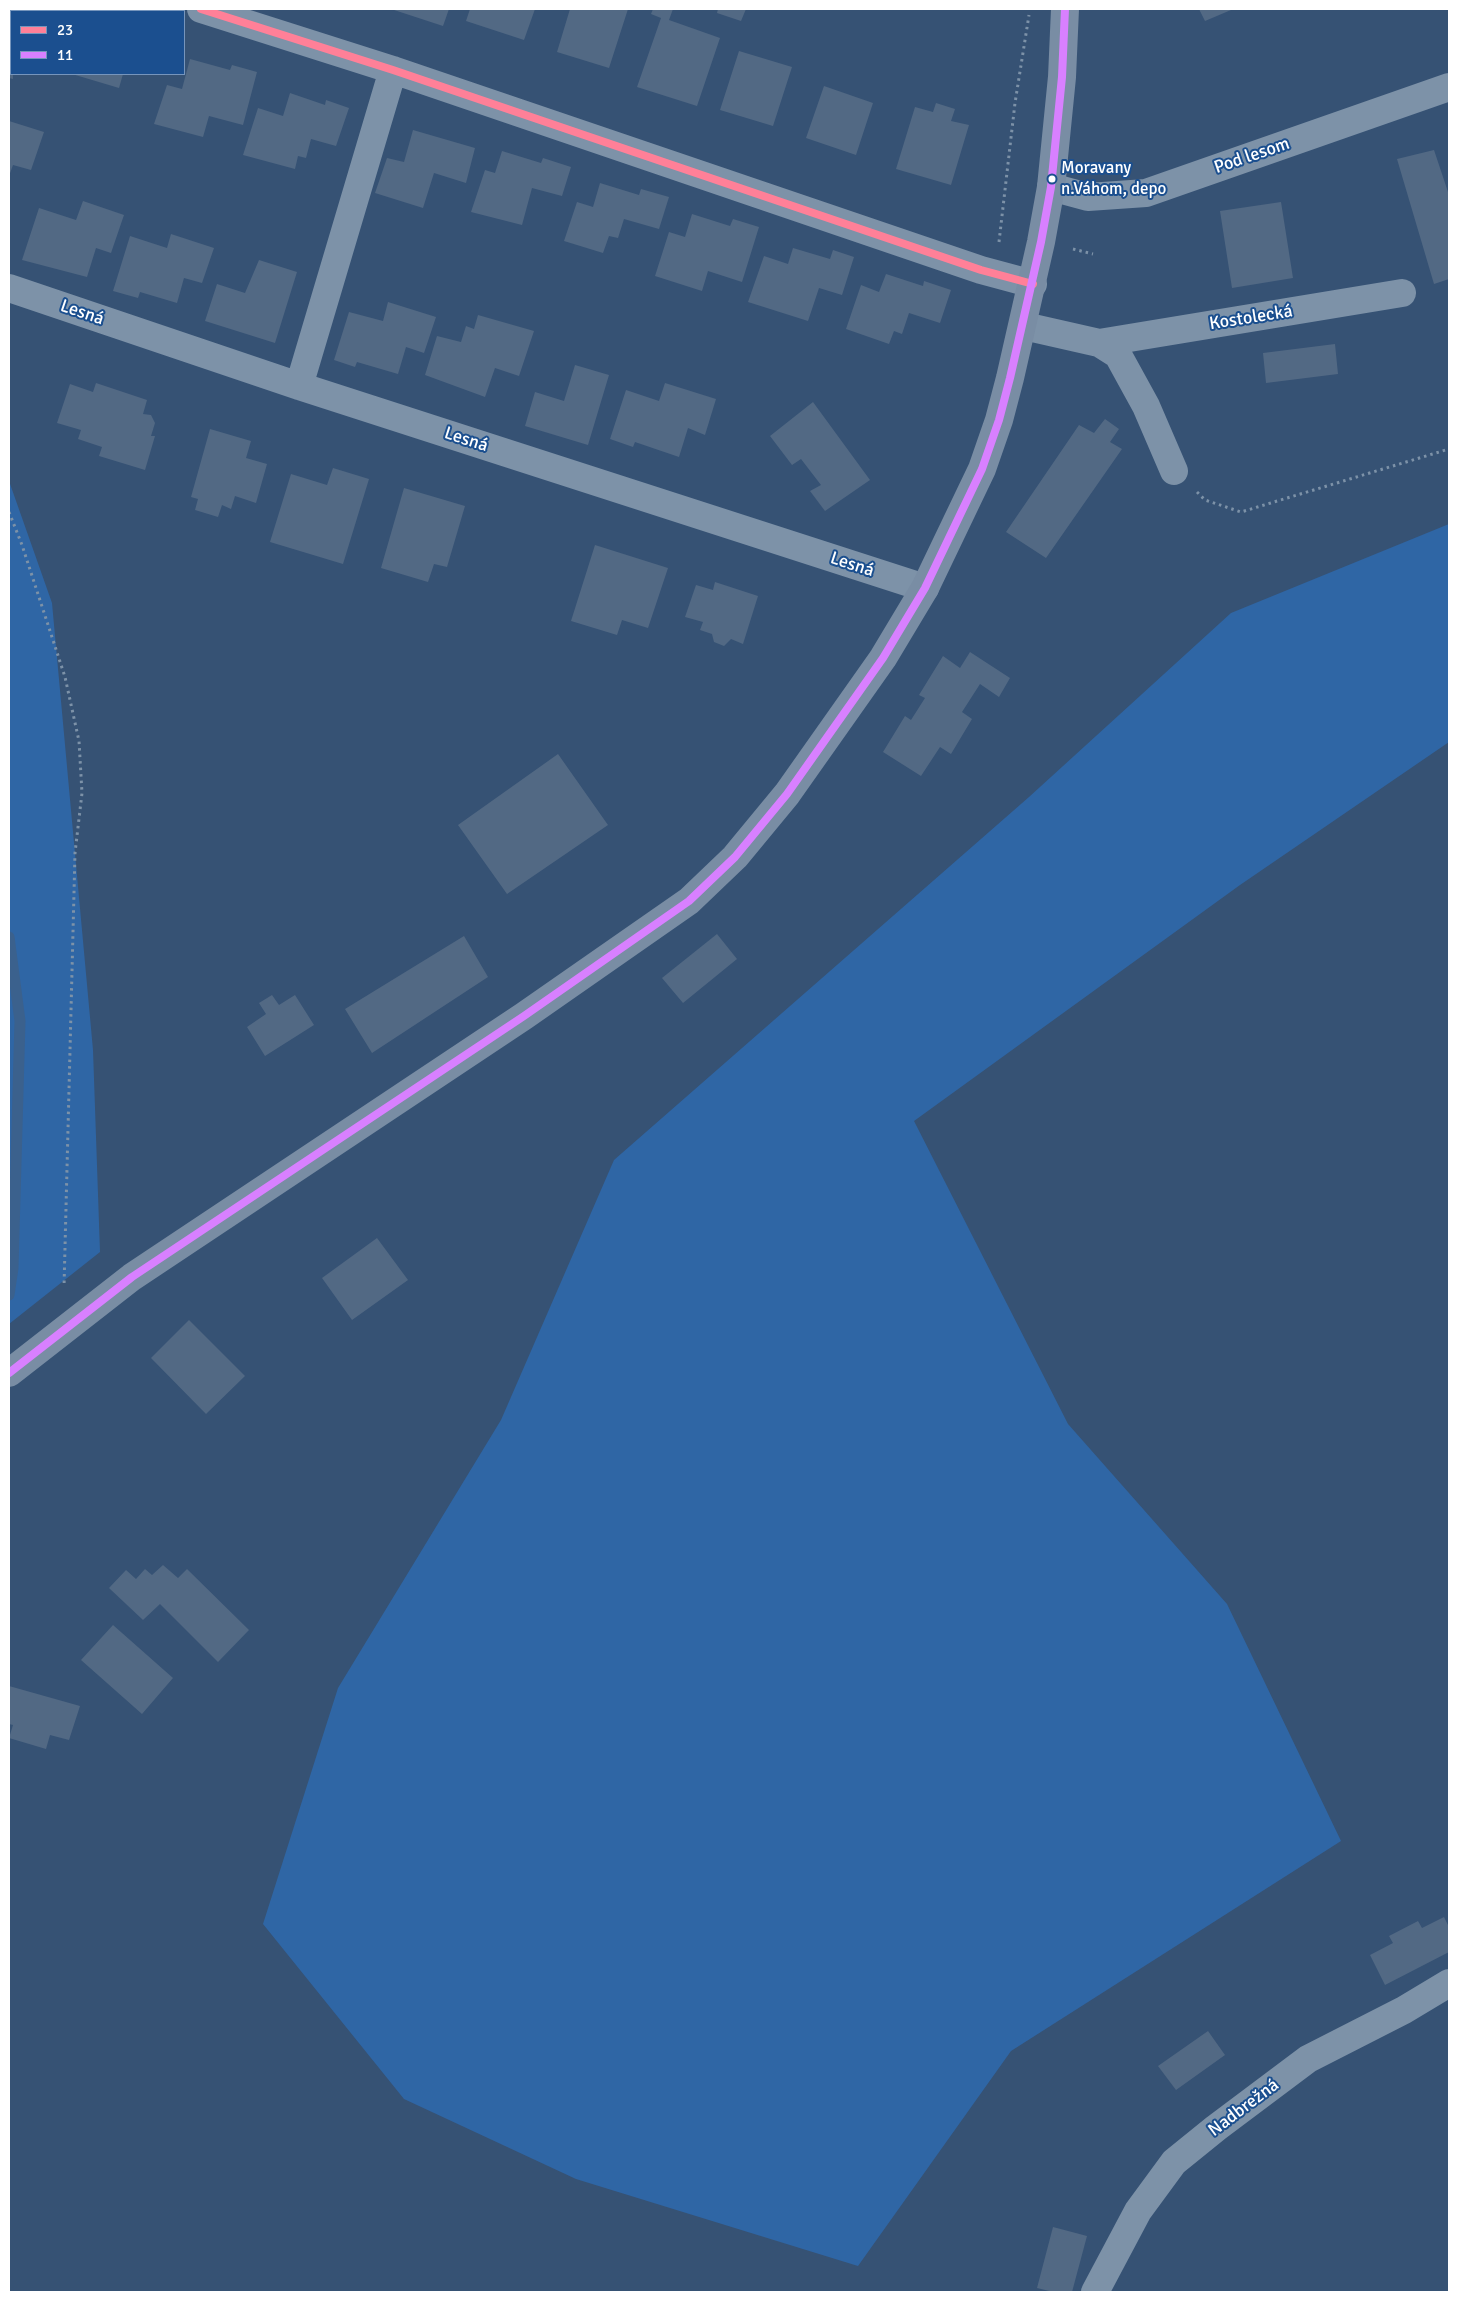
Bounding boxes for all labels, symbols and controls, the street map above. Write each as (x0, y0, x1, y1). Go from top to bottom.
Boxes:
legend (10, 10, 185, 75)
text: 23 (57, 21, 73, 39)
text: 11 (57, 46, 73, 64)
street label: Pod lesom (1211, 133, 1293, 179)
place label: Moravany n.Váhom, depo (1061, 159, 1166, 199)
marker: Moravany n.Váhom, depo (1047, 174, 1057, 184)
street label: Lesná (57, 296, 107, 330)
street label: Kostolecká (1208, 301, 1294, 335)
street label: Lesná (441, 423, 491, 457)
street label: Lesná (827, 548, 877, 582)
street label: Nadbrežná (1205, 2075, 1283, 2141)

